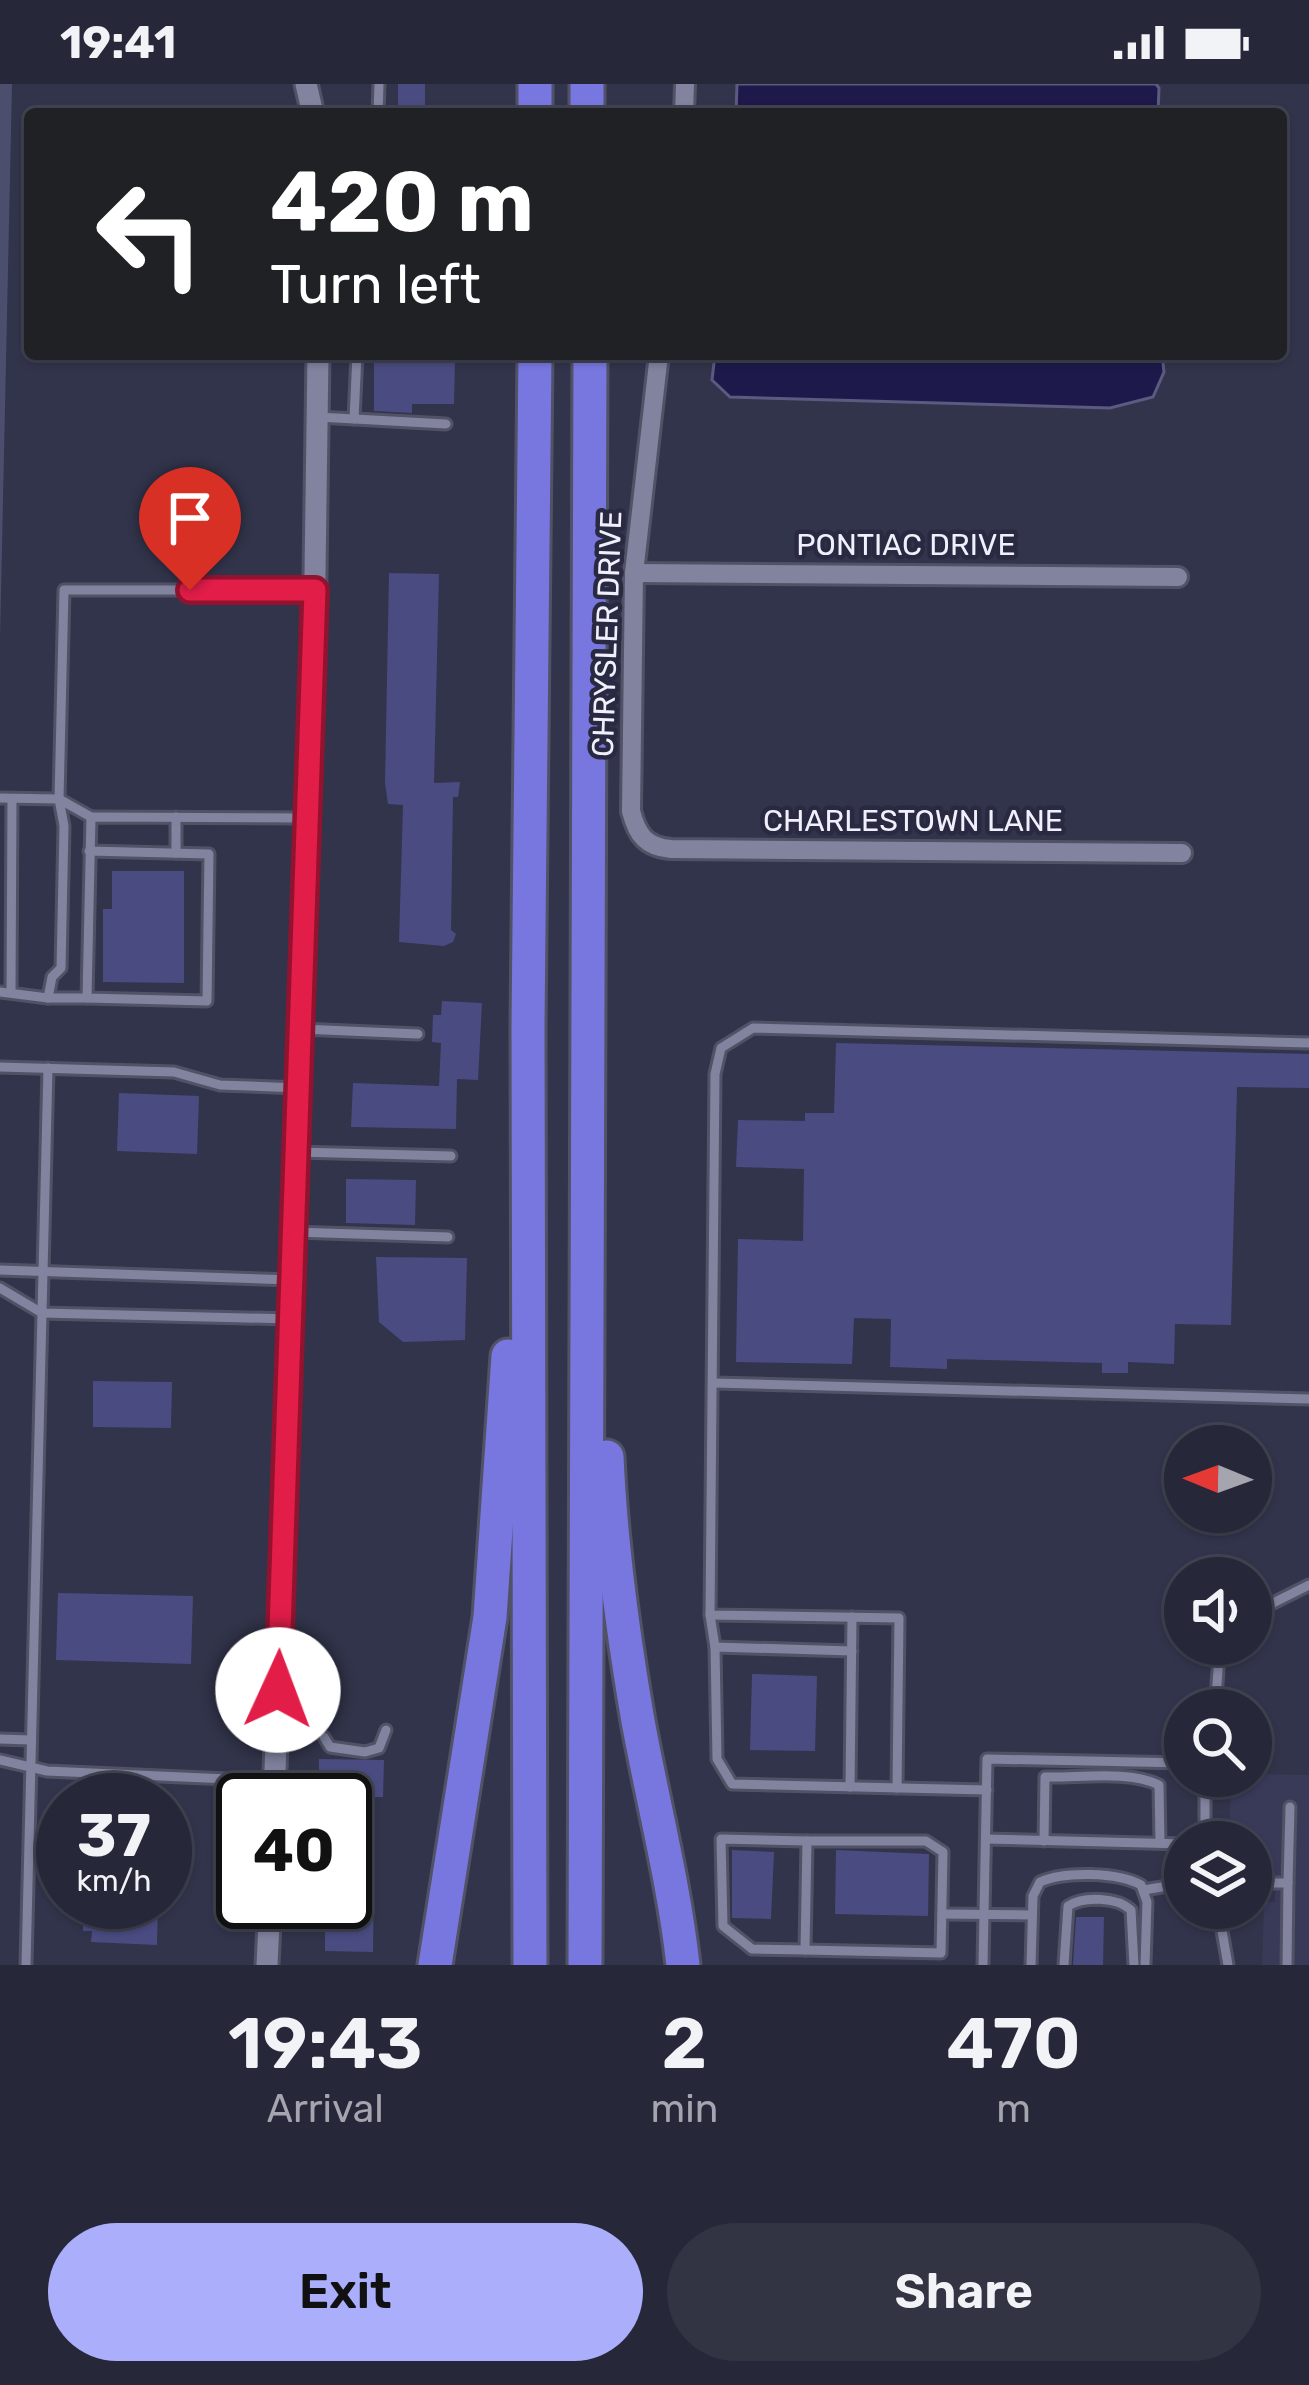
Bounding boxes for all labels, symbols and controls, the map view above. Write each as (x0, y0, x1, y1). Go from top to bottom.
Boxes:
text: 19:41 (60, 16, 176, 69)
text: 420 m (270, 152, 534, 252)
icon: left (72, 156, 228, 312)
text: Turn left (270, 253, 481, 317)
pin (139, 467, 241, 590)
icon: arrive (157, 485, 223, 551)
street label: CHRYSLER DRIVE (585, 510, 629, 758)
street label: PONTIAC DRIVE (796, 527, 1016, 563)
street label: CHARLESTOWN LANE (763, 803, 1063, 839)
north arrow (1164, 1425, 1272, 1533)
map controls (1164, 1425, 1272, 1929)
button: sound (1164, 1557, 1272, 1665)
position arrow (215, 1627, 341, 1753)
button: search (1164, 1689, 1272, 1797)
speed limit sign: 40 (216, 1773, 372, 1929)
text: 37 (77, 1800, 151, 1871)
button: layers (1164, 1821, 1272, 1929)
text: km/h (77, 1863, 151, 1899)
text: 19:43 (228, 2001, 423, 2086)
text: 2 (662, 2001, 707, 2086)
text: 470 (946, 2001, 1081, 2086)
text: Arrival (267, 2086, 384, 2132)
text: min (651, 2086, 718, 2132)
text: m (996, 2086, 1031, 2132)
button: Exit (48, 2223, 643, 2361)
button: Share (667, 2223, 1261, 2361)

